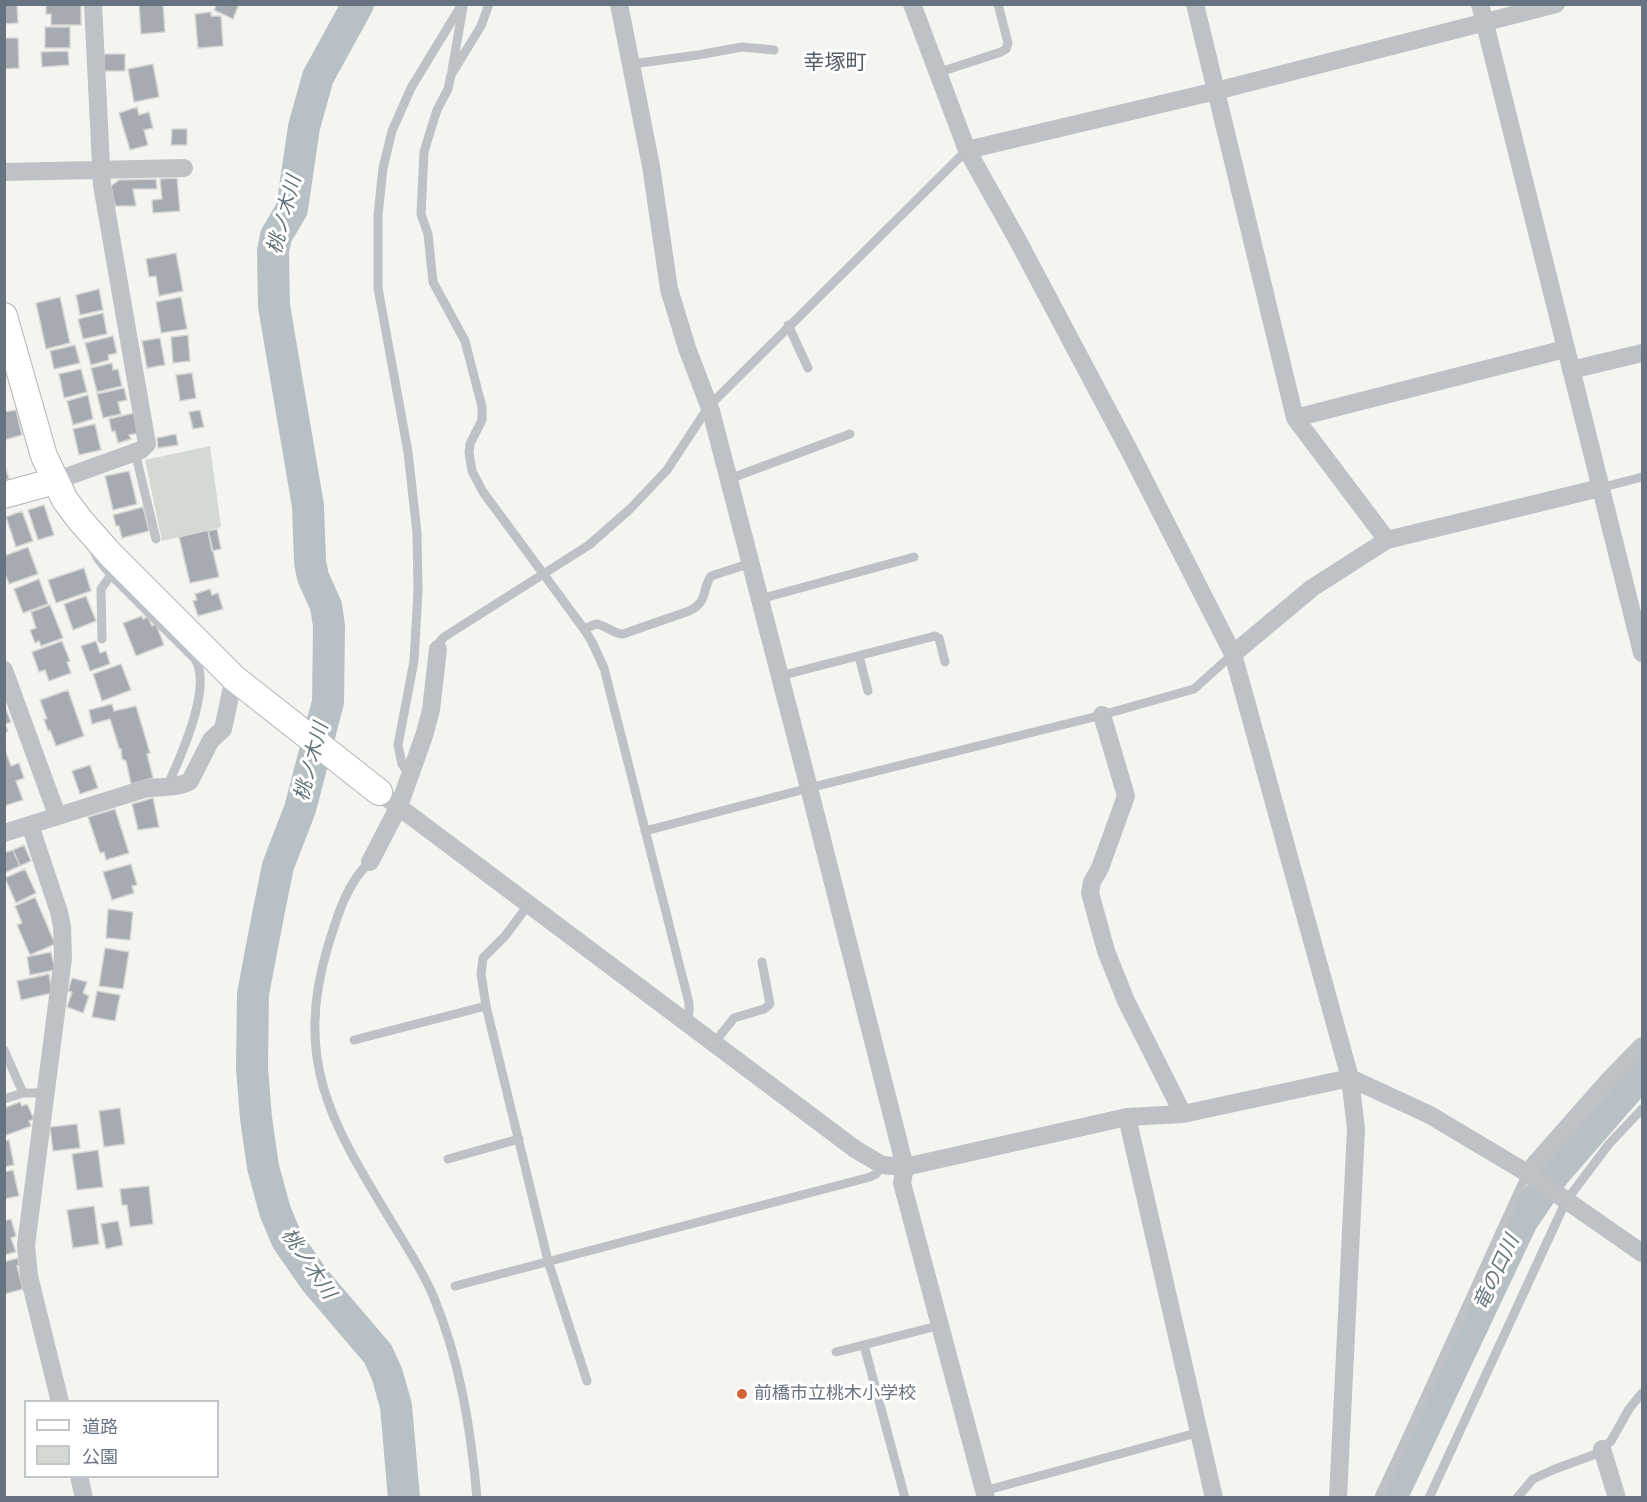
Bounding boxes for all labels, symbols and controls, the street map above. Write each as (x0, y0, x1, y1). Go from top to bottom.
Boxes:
district label: 幸塚町 (804, 50, 866, 76)
water label: 桃ノ木川 (263, 173, 307, 257)
water label: 桃ノ木川 (290, 720, 334, 804)
water label: 桃ノ木川 (276, 1224, 340, 1304)
water label: 竜の口川 (1469, 1232, 1525, 1314)
place label: 前橋市立桃木小学校 (754, 1383, 916, 1405)
marker: 前橋市立桃木小学校 (735, 1387, 749, 1401)
legend (24, 1400, 219, 1478)
text: 道路 (82, 1417, 118, 1437)
text: 公園 (82, 1447, 118, 1467)

